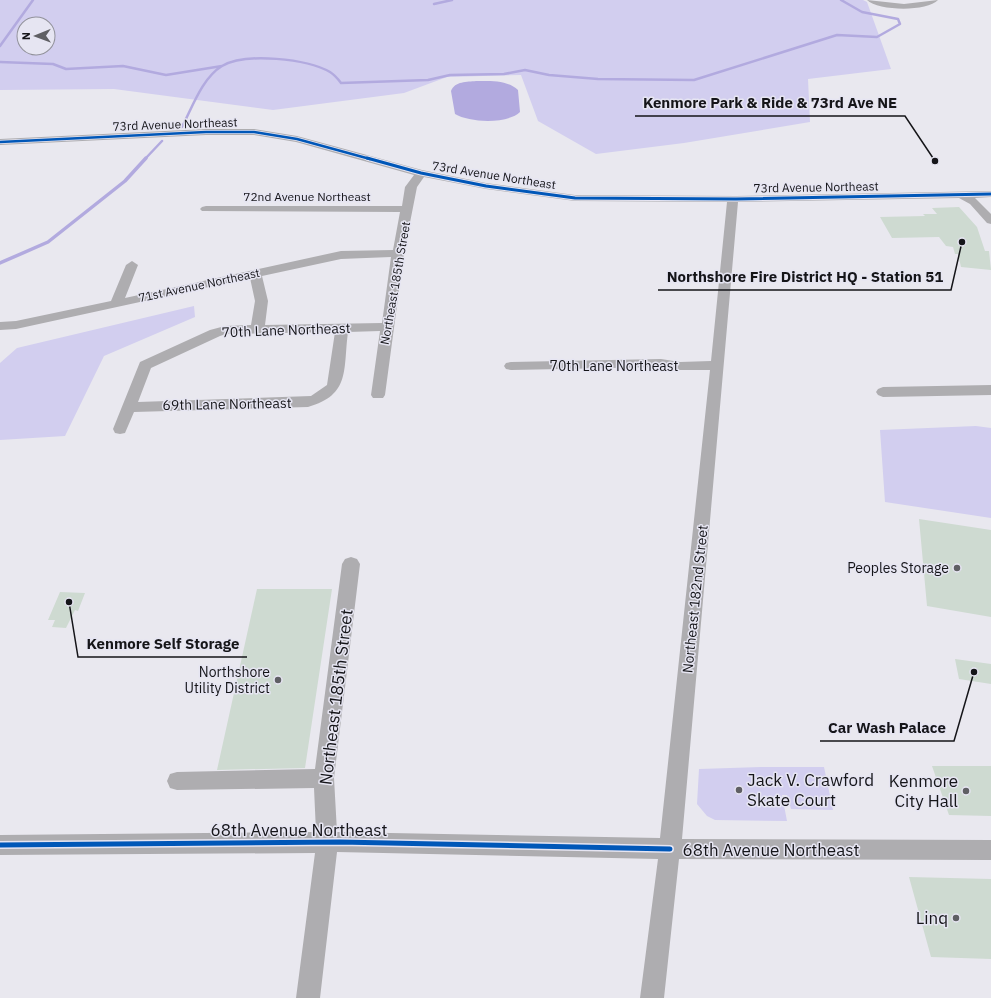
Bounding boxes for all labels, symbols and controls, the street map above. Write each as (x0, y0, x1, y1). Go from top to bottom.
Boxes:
north arrow (16, 16, 56, 56)
text: N (19, 32, 33, 40)
callout: Kenmore Park & Ride & 73rd Ave NE (635, 89, 905, 116)
text: Kenmore Park & Ride & 73rd Ave NE (643, 93, 897, 112)
street label: 73rd Avenue Northeast (112, 114, 238, 134)
street label: 73rd Avenue Northeast (431, 158, 557, 192)
street label: 73rd Avenue Northeast (753, 178, 879, 196)
street label: 72nd Avenue Northeast (243, 189, 371, 204)
street label: Northeast 185th Street (377, 220, 413, 346)
callout: Northshore Fire District HQ - Station 51 (658, 263, 951, 290)
street label: 71st Avenue Northeast (137, 265, 261, 305)
text: Northshore Fire District HQ - Station 51 (667, 267, 943, 286)
street label: 70th Lane Northeast (221, 319, 351, 341)
street label: 70th Lane Northeast (550, 357, 679, 375)
street label: 69th Lane Northeast (162, 394, 292, 414)
street label: Northeast 182nd Street (678, 524, 712, 674)
place label: Peoples Storage (847, 559, 949, 577)
marker: Peoples Storage (952, 563, 962, 573)
street label: Northeast 185th Street (314, 608, 358, 786)
callout: Kenmore Self Storage (78, 630, 247, 657)
text: Kenmore Self Storage (87, 634, 240, 653)
place label: Northshore Utility District (184, 663, 270, 697)
marker: Northshore Utility District (273, 675, 283, 685)
callout: Car Wash Palace (820, 714, 954, 741)
text: Car Wash Palace (828, 718, 946, 737)
place label: Jack V. Crawford Skate Court (747, 769, 874, 811)
place label: Kenmore City Hall (889, 770, 958, 812)
marker: Jack V. Crawford Skate Court (734, 785, 744, 795)
marker: Kenmore City Hall (961, 786, 971, 796)
street label: 68th Avenue Northeast (211, 819, 387, 841)
street label: 68th Avenue Northeast (683, 839, 859, 861)
place label: Linq (916, 907, 948, 929)
marker: Linq (951, 913, 961, 923)

